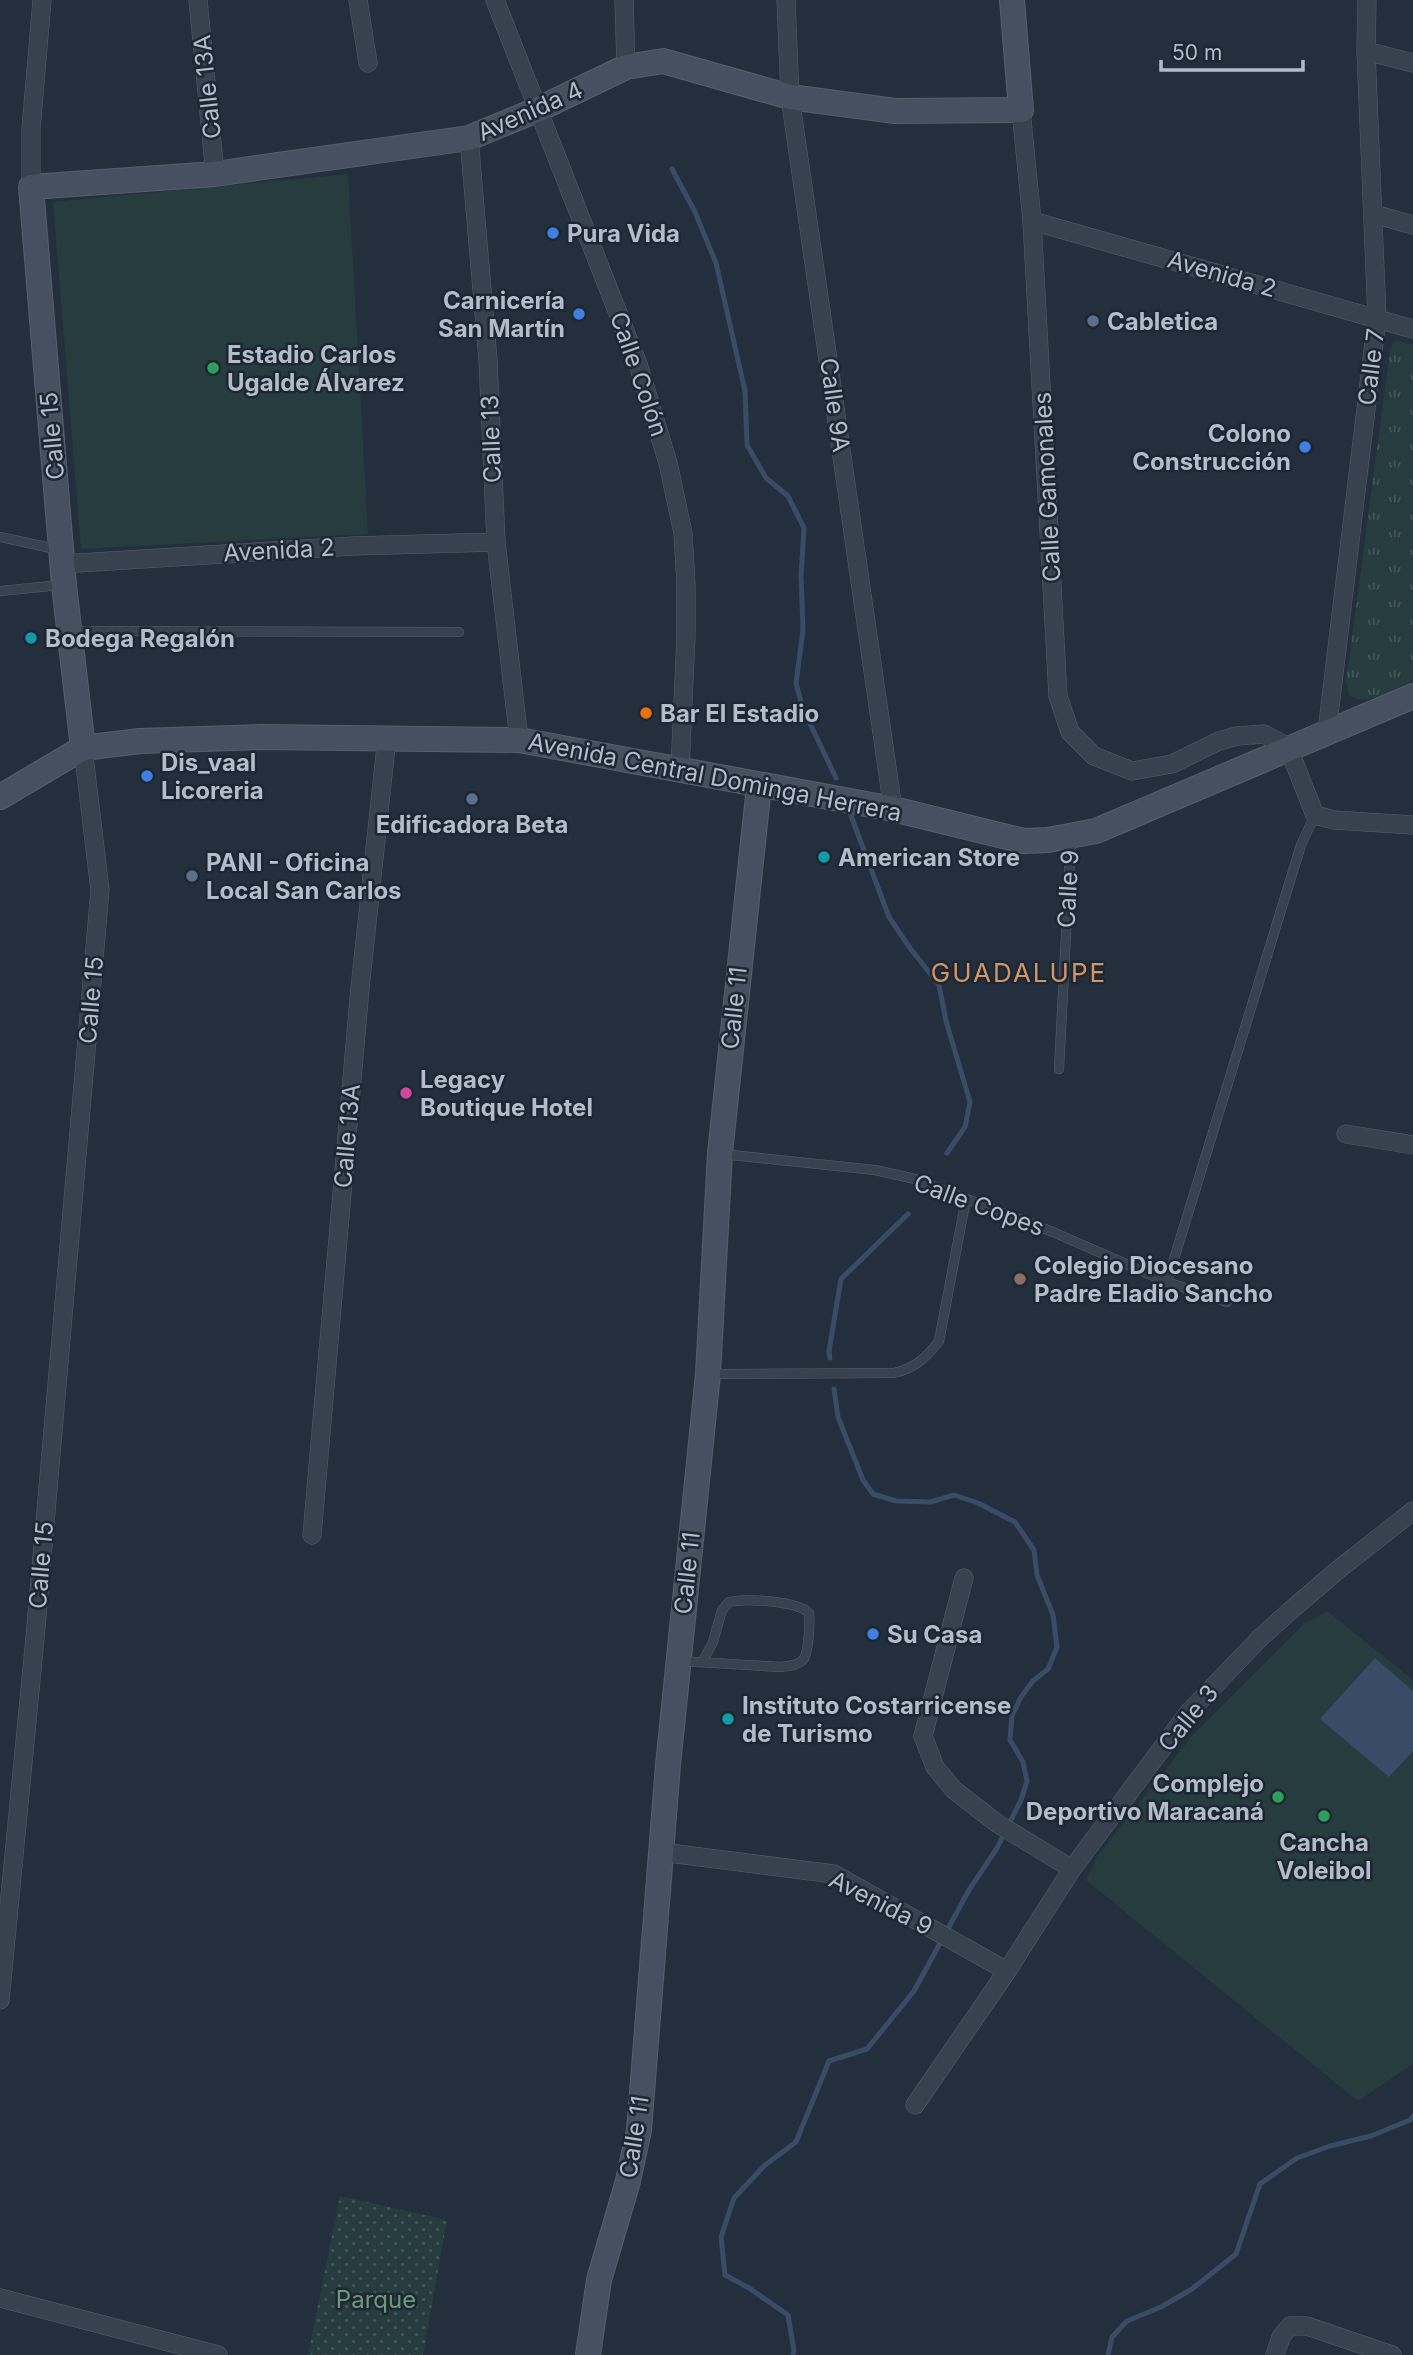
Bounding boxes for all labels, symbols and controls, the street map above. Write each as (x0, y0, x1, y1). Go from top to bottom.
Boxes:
scale bar (1161, 28, 1303, 72)
street label: Calle 13A (187, 34, 227, 140)
text: 50 m (1172, 40, 1222, 65)
street label: Avenida 4 (473, 75, 587, 147)
place label: Pura Vida (567, 219, 680, 248)
marker: Pura Vida (545, 225, 561, 241)
street label: Avenida 2 (1164, 245, 1280, 303)
place label: Carnicería San Martín (438, 286, 565, 343)
marker: Carnicería San Martín (571, 306, 587, 322)
place label: Cabletica (1107, 307, 1218, 336)
street label: Calle Colón (604, 308, 674, 440)
marker: Cabletica (1085, 313, 1101, 329)
street label: Calle 7 (1352, 327, 1390, 407)
place label: Estadio Carlos Ugalde Álvarez (227, 340, 405, 397)
street label: Calle 9A (814, 356, 856, 454)
marker: Estadio Carlos Ugalde Álvarez (205, 360, 221, 376)
street label: Calle 15 (34, 391, 70, 481)
street label: Calle Gamonales (1028, 391, 1066, 583)
street label: Calle 13 (475, 395, 507, 483)
place label: Colono Construcción (1132, 419, 1291, 476)
marker: Colono Construcción (1297, 439, 1313, 455)
street label: Avenida 2 (223, 533, 335, 567)
place label: Bodega Regalón (45, 624, 235, 653)
marker: Bodega Regalón (23, 630, 39, 646)
place label: Bar El Estadio (660, 699, 819, 728)
marker: Bar El Estadio (638, 705, 654, 721)
street label: Avenida Central Dominga Herrera (526, 727, 904, 827)
place label: Dis_vaal Licoreria (161, 748, 264, 805)
marker: Dis_vaal Licoreria (139, 768, 155, 784)
marker: Edificadora Beta (464, 791, 480, 807)
place label: Edificadora Beta (376, 810, 568, 839)
place label: American Store (838, 843, 1020, 872)
place label: PANI - Oficina Local San Carlos (206, 848, 402, 905)
marker: American Store (816, 849, 832, 865)
street label: Calle 9 (1051, 849, 1085, 929)
marker: PANI - Oficina Local San Carlos (184, 868, 200, 884)
street label: Calle 15 (73, 955, 109, 1045)
district label: GUADALUPE (931, 957, 1107, 988)
street label: Calle 11 (715, 965, 753, 1051)
place label: Legacy Boutique Hotel (420, 1065, 593, 1122)
street label: Calle 13A (328, 1083, 366, 1189)
marker: Legacy Boutique Hotel (398, 1085, 414, 1101)
street label: Calle Copes (910, 1168, 1048, 1242)
place label: Colegio Diocesano Padre Eladio Sancho (1034, 1251, 1273, 1308)
marker: Colegio Diocesano Padre Eladio Sancho (1012, 1271, 1028, 1287)
street label: Calle 15 (23, 1520, 59, 1610)
street label: Calle 11 (668, 1530, 706, 1616)
place label: Su Casa (887, 1620, 982, 1649)
marker: Su Casa (865, 1626, 881, 1642)
street label: Calle 3 (1152, 1679, 1224, 1757)
place label: Instituto Costarricense de Turismo (742, 1691, 1011, 1748)
marker: Instituto Costarricense de Turismo (720, 1711, 736, 1727)
place label: Complejo Deportivo Maracaná (1026, 1769, 1264, 1826)
marker: Complejo Deportivo Maracaná (1270, 1789, 1286, 1805)
marker: Cancha Voleibol (1316, 1808, 1332, 1824)
place label: Cancha Voleibol (1277, 1828, 1371, 1885)
street label: Avenida 9 (825, 1865, 937, 1941)
street label: Calle 11 (613, 2094, 655, 2180)
park label: Parque (336, 2285, 416, 2314)

